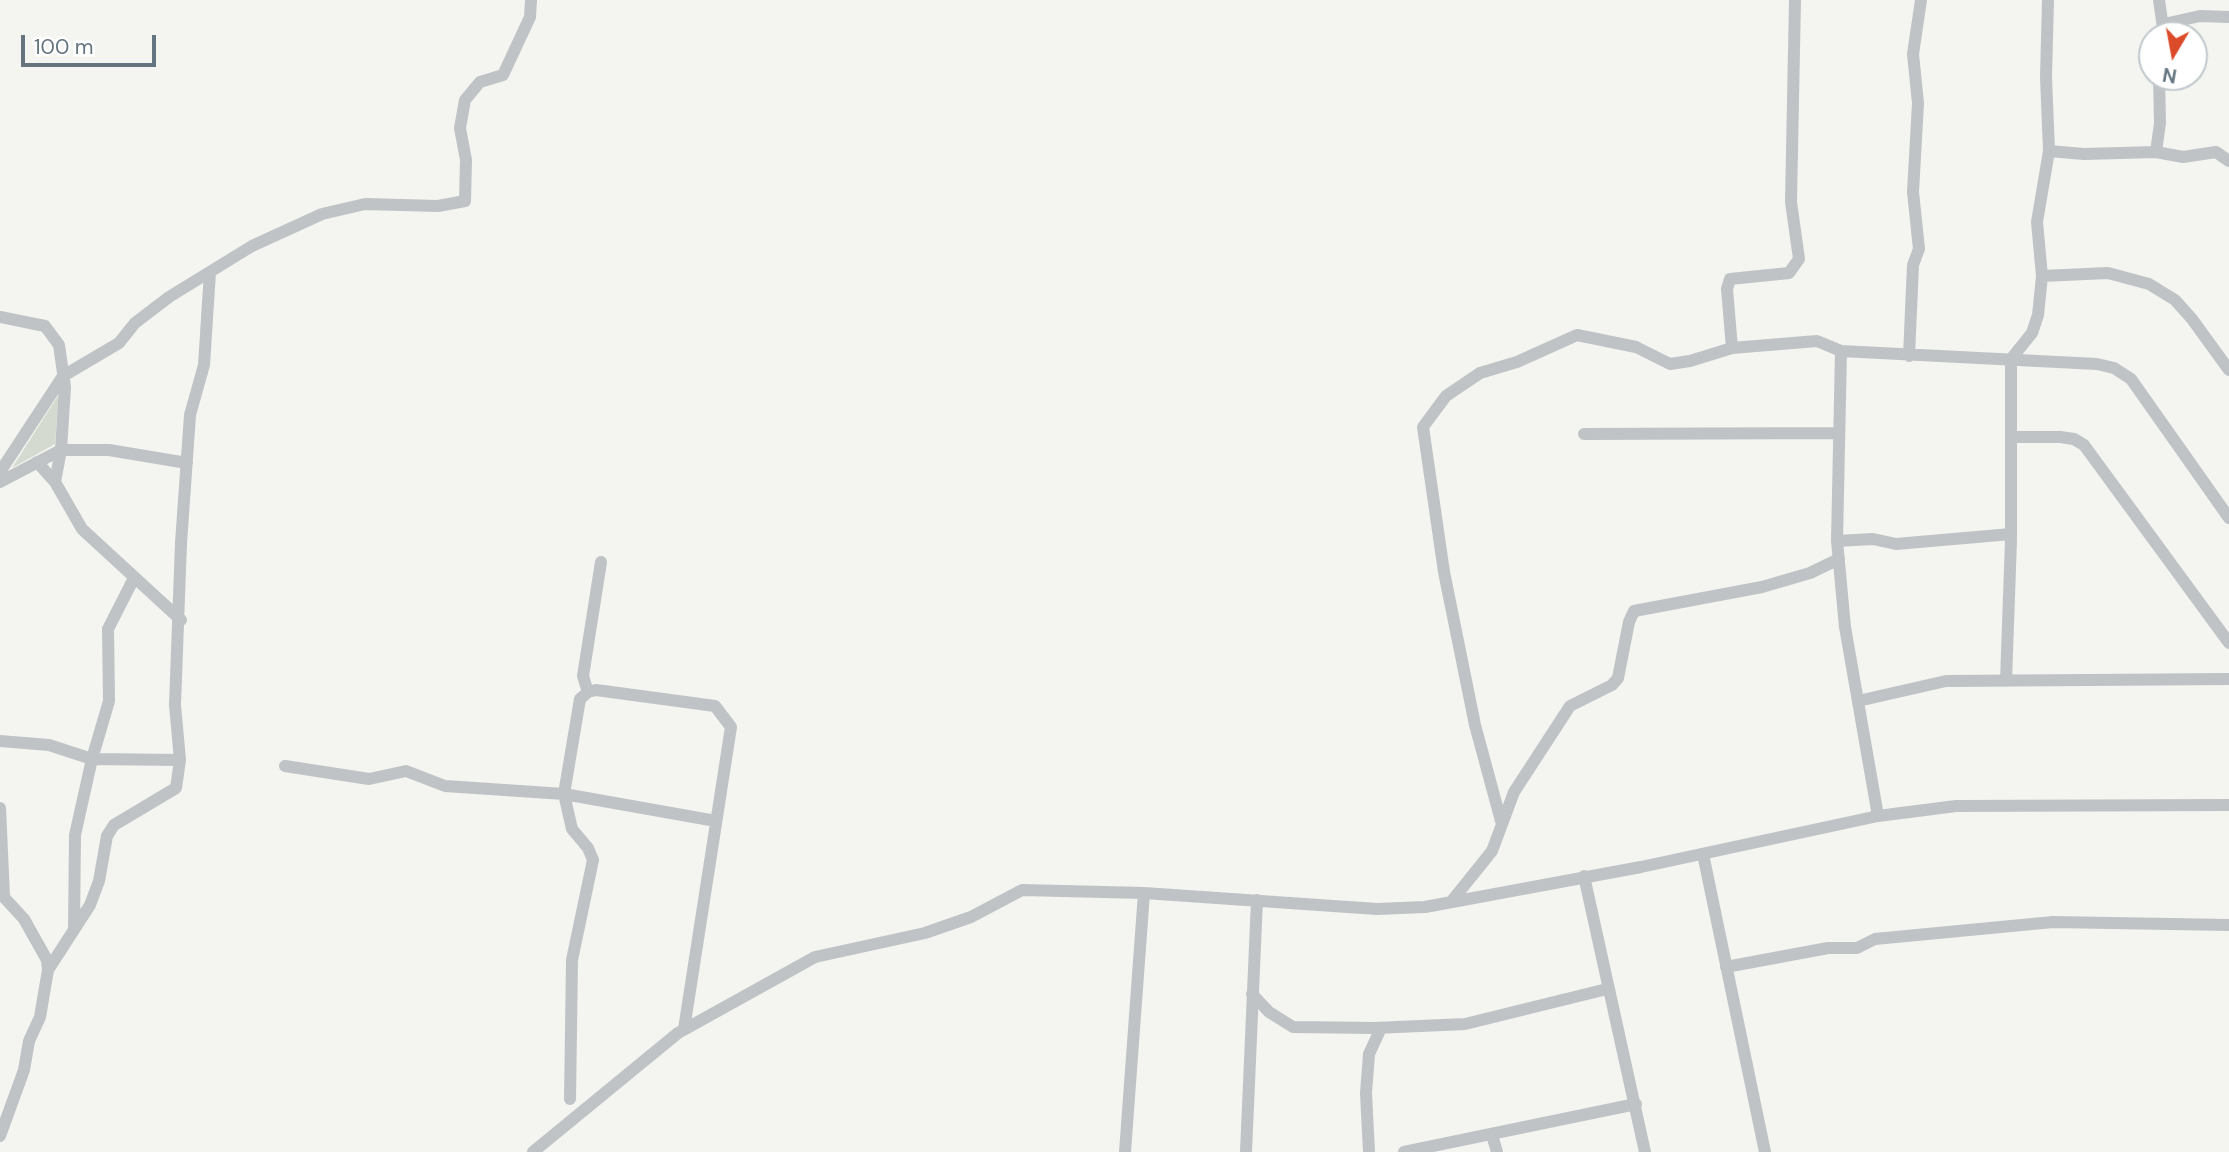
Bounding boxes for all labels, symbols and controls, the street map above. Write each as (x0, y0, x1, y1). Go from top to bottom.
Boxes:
scale bar (24, 21, 159, 65)
north arrow (2138, 21, 2208, 91)
text: 100 m (34, 33, 94, 61)
text: N (2161, 62, 2179, 89)

